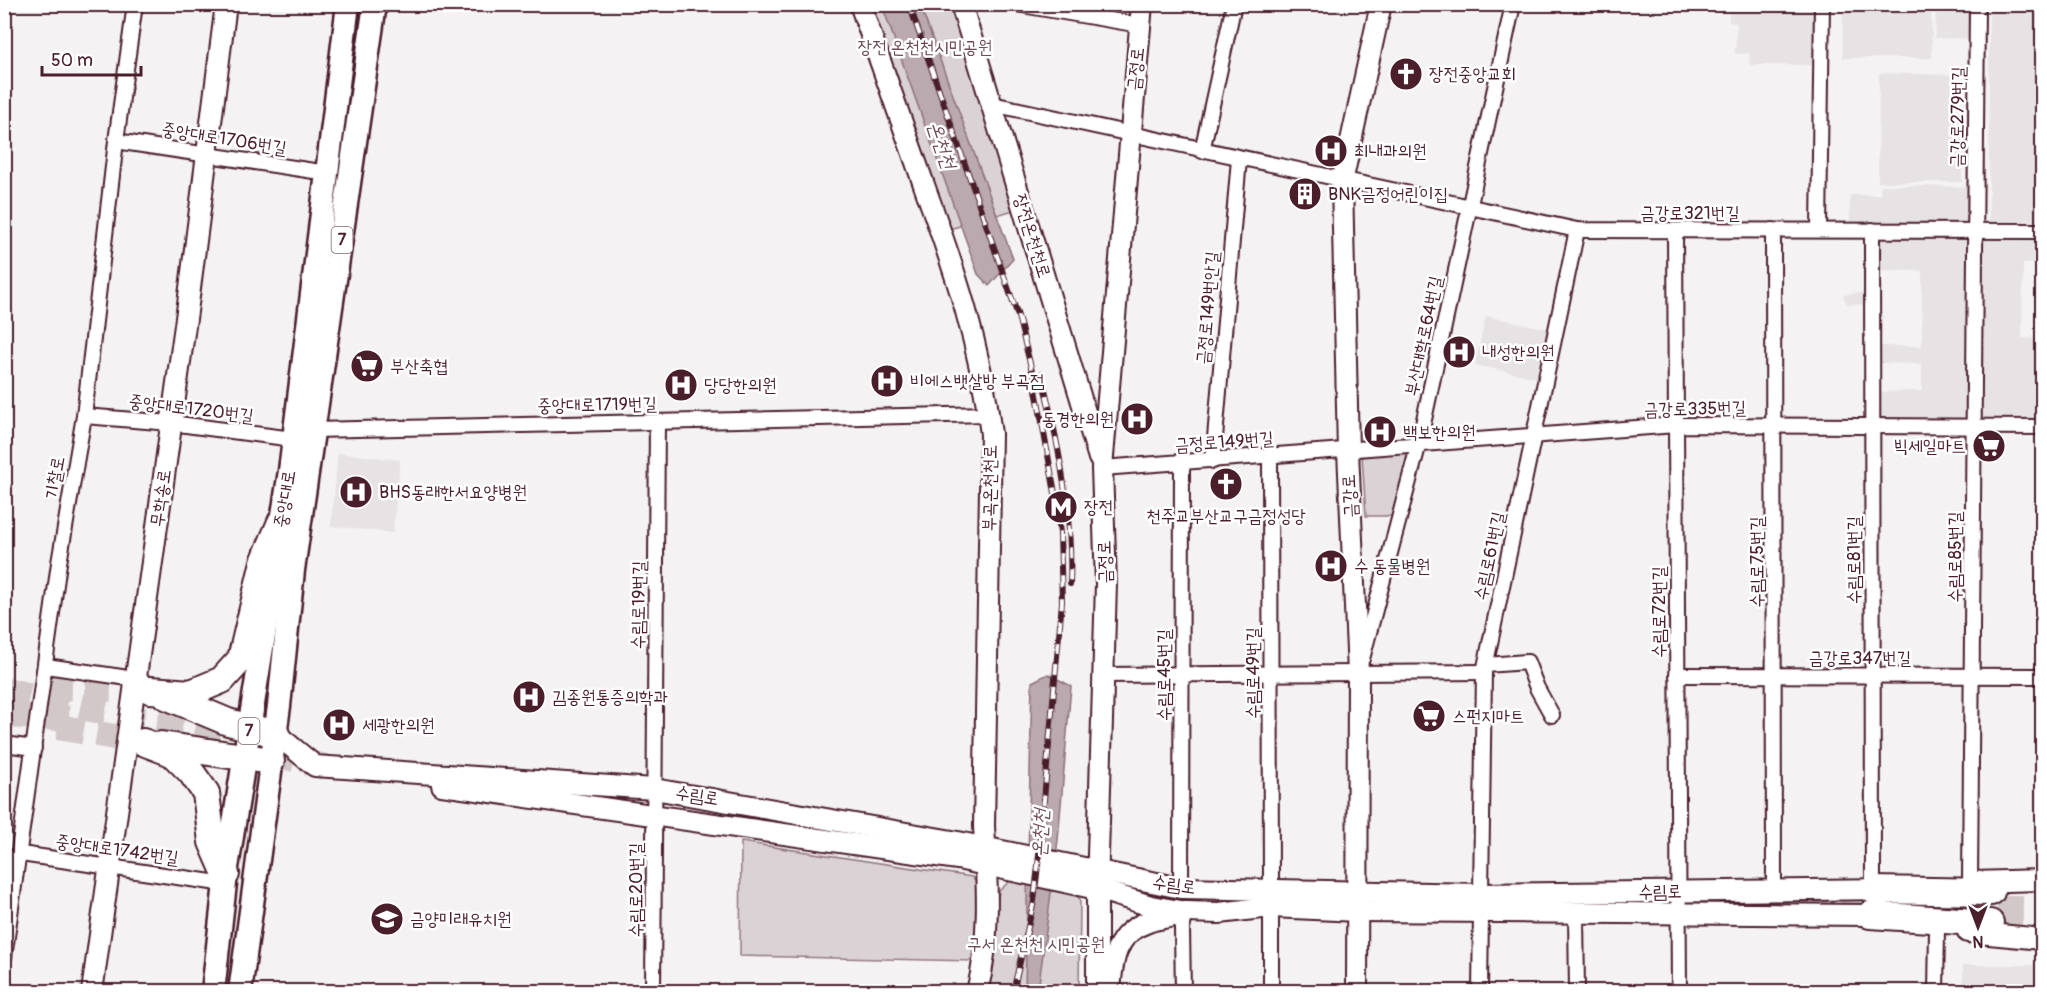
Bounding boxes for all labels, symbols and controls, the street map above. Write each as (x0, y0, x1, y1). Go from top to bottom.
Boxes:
park label: 장전 온천천시민공원 (858, 36, 992, 59)
scale bar (42, 39, 141, 77)
street label: 금정로 (1122, 46, 1150, 92)
text: 50 m (51, 49, 93, 72)
church icon: 장전중앙교회 (1388, 56, 1424, 92)
place label: 장전중앙교회 (1429, 63, 1516, 86)
street label: 금강로279번길 (1946, 66, 1970, 168)
street label: 중앙대로1706번길 (160, 118, 289, 160)
water label: 온천천 (922, 118, 962, 174)
hospital icon: 최내과의원 (1313, 133, 1349, 169)
place label: 최내과의원 (1354, 140, 1426, 163)
building icon: BNK금정어린이집 (1287, 176, 1323, 212)
place label: BNK금정어린이집 (1328, 183, 1448, 206)
street label: 장전온천천로 (1008, 191, 1056, 281)
street label: 금강로321번길 (1640, 202, 1740, 225)
road number: 7 (332, 227, 352, 253)
street label: 금정로149번안길 (1192, 250, 1224, 366)
street label: 부산대학로64번길 (1400, 273, 1448, 398)
hospital icon: 내성한의원 (1441, 334, 1477, 370)
place label: 내성한의원 (1482, 341, 1554, 364)
supermarket icon: 부산축협 (349, 348, 385, 384)
place label: 부산축협 (390, 355, 448, 378)
hospital icon: 비에스뱃살방 부곡점 (869, 363, 905, 399)
hospital icon: 당당한의원 (663, 367, 699, 403)
place label: 비에스뱃살방 부곡점 (910, 370, 1045, 393)
place label: 당당한의원 (704, 374, 776, 397)
street label: 중앙대로1720번길 (127, 390, 255, 428)
street label: 중앙대로1719번길 (537, 392, 658, 418)
street label: 금강로335번길 (1644, 397, 1747, 421)
hospital icon: 동경한의원 (1119, 401, 1155, 437)
place label: 동경한의원 (1042, 408, 1114, 431)
hospital icon: 백보한의원 (1362, 414, 1398, 450)
place label: 백보한의원 (1403, 421, 1475, 444)
street label: 금정로149번길 (1174, 427, 1275, 457)
supermarket icon: 빅세일마트 (1971, 428, 2007, 464)
place label: 빅세일마트 (1894, 435, 1966, 458)
street label: 부곡온천천로 (978, 444, 1002, 532)
street label: 기찰로 (40, 455, 70, 501)
church icon: 천주교부산교구금정성당 (1208, 466, 1244, 502)
street label: 무학송로 (146, 468, 176, 528)
street label: 중앙대로 (269, 469, 301, 529)
hospital icon: BHS동래한서요양병원 (338, 474, 374, 510)
street label: 금강로 (1337, 474, 1363, 518)
place label: BHS동래한서요양병원 (379, 481, 527, 504)
metro station icon: 장전 (1043, 489, 1079, 525)
place label: 장전 (1084, 496, 1113, 519)
place label: 천주교부산교구금정성당 (1146, 505, 1306, 528)
street label: 수림로61번길 (1469, 509, 1511, 602)
street label: 수림로85번길 (1944, 511, 1967, 603)
street label: 수림로81번길 (1843, 515, 1866, 604)
street label: 수림로75번길 (1746, 516, 1769, 608)
street label: 금정로 (1093, 540, 1117, 584)
hospital icon: 수 동물병원 (1313, 548, 1349, 584)
place label: 수 동물병원 (1354, 555, 1430, 578)
street label: 수림로19번길 (627, 560, 651, 650)
street label: 수림로72번길 (1648, 565, 1671, 658)
street label: 수림로49번길 (1242, 626, 1265, 719)
street label: 수림로45번길 (1153, 628, 1176, 721)
street label: 금강로347번길 (1809, 647, 1912, 670)
hospital icon: 김종원통증의학과 (511, 679, 547, 715)
place label: 김종원통증의학과 (552, 686, 668, 709)
supermarket icon: 스펀지마트 (1411, 698, 1447, 734)
place label: 스펀지마트 (1452, 705, 1524, 728)
hospital icon: 세광한의원 (321, 707, 357, 743)
place label: 세광한의원 (362, 714, 434, 737)
road number: 7 (238, 718, 260, 744)
street label: 수림로 (674, 781, 720, 811)
water label: 온천천 (1026, 806, 1054, 858)
street label: 중앙대로1742번길 (54, 830, 180, 870)
street label: 수림로20번길 (625, 842, 648, 937)
street label: 수림로 (1151, 871, 1197, 899)
street label: 수림로 (1638, 880, 1682, 904)
north arrow (1948, 897, 2008, 957)
school or university icon: 금양미래유치원 (369, 901, 405, 937)
place label: 금양미래유치원 (410, 908, 511, 931)
text: N (1972, 931, 1983, 951)
park label: 구서 온천천 시민공원 (967, 933, 1105, 956)

